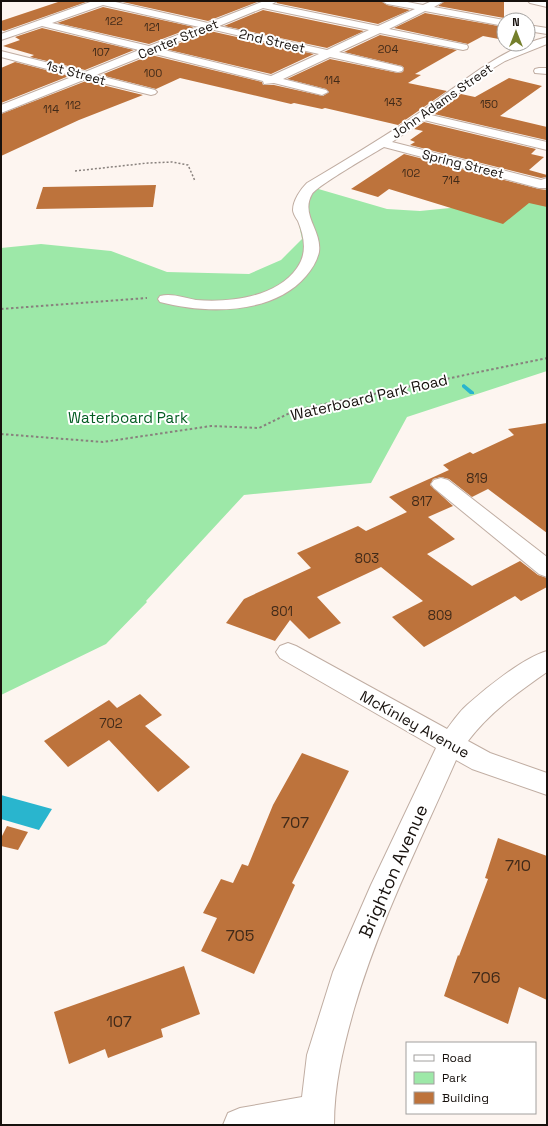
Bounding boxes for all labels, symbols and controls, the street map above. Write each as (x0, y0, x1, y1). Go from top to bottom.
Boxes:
north arrow (496, 12, 536, 52)
house number: 122 (105, 14, 123, 28)
street label: Center Street (135, 15, 221, 63)
text: N (512, 15, 520, 29)
house number: 121 (144, 20, 160, 34)
street label: 2nd Street (237, 25, 307, 57)
house number: 204 (378, 42, 398, 56)
house number: 107 (92, 45, 110, 59)
street label: 1st Street (44, 57, 108, 89)
street label: John Adams Street (388, 60, 496, 142)
house number: 100 (144, 66, 162, 80)
house number: 114 (324, 73, 340, 87)
house number: 143 (384, 95, 402, 109)
house number: 150 (480, 97, 498, 111)
house number: 112 (65, 98, 81, 112)
house number: 114 (43, 102, 59, 116)
street label: Spring Street (420, 146, 506, 182)
house number: 102 (402, 166, 421, 180)
house number: 714 (442, 173, 460, 187)
street label: Waterboard Park Road (289, 370, 449, 424)
park label: Waterboard Park (68, 408, 188, 427)
house number: 819 (466, 470, 488, 487)
house number: 817 (412, 493, 432, 510)
house number: 803 (355, 550, 379, 567)
house number: 801 (271, 603, 293, 620)
house number: 809 (428, 607, 452, 624)
street label: McKinley Avenue (357, 686, 473, 762)
house number: 702 (99, 715, 123, 732)
street label: Brighton Avenue (353, 801, 433, 941)
house number: 707 (281, 812, 309, 833)
house number: 710 (505, 855, 531, 876)
house number: 705 (226, 925, 254, 946)
house number: 706 (472, 967, 500, 988)
house number: 107 (106, 1011, 132, 1032)
legend (406, 1042, 536, 1114)
text: Road (442, 1050, 471, 1066)
text: Park (442, 1070, 467, 1086)
text: Building (442, 1090, 489, 1106)

